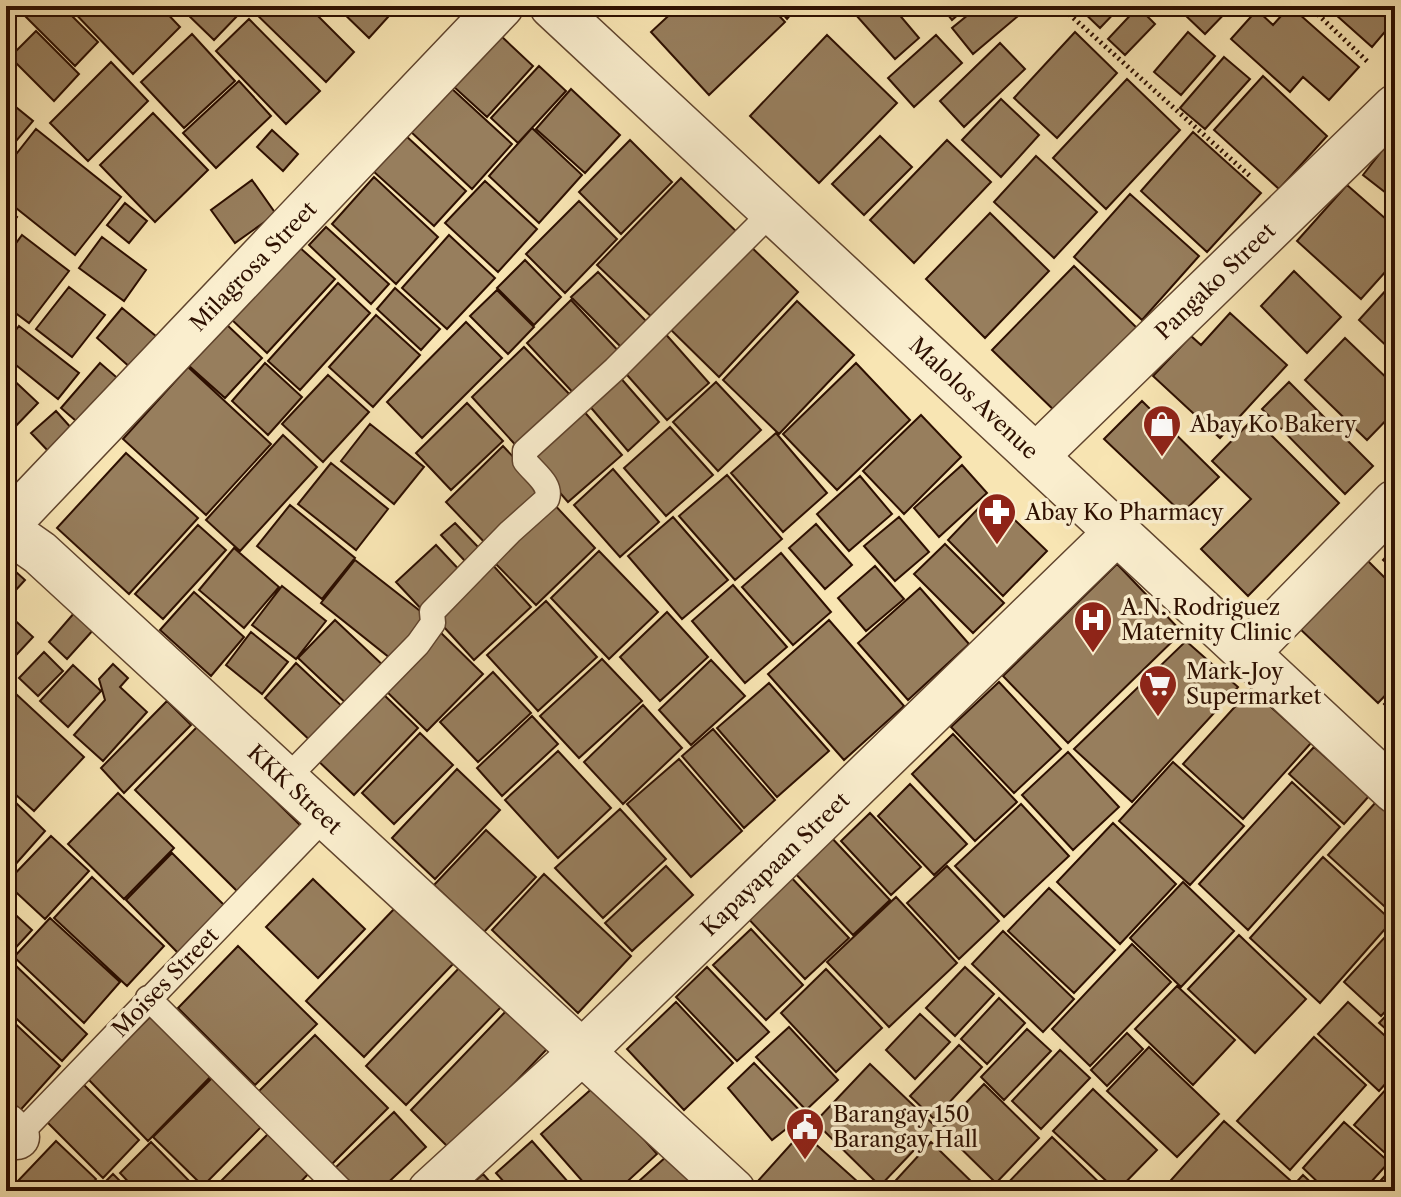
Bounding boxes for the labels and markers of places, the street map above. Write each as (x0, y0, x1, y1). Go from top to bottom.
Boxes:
shop icon: Abay Ko Bakery (1141, 403, 1183, 458)
place label: Abay Ko Bakery (1189, 411, 1357, 438)
pharmacy icon: Abay Ko Pharmacy (976, 491, 1018, 546)
place label: Abay Ko Pharmacy (1024, 499, 1224, 526)
place label: A.N. Rodriguez Maternity Clinic (1120, 594, 1292, 646)
hospital icon: A.N. Rodriguez Maternity Clinic (1072, 599, 1114, 654)
place label: Mark-Joy Supermarket (1186, 658, 1321, 710)
supermarket icon: Mark-Joy Supermarket (1137, 663, 1179, 718)
place label: Barangay 150 Barangay Hall (833, 1101, 978, 1153)
public building icon: Barangay 150 Barangay Hall (784, 1106, 826, 1161)

